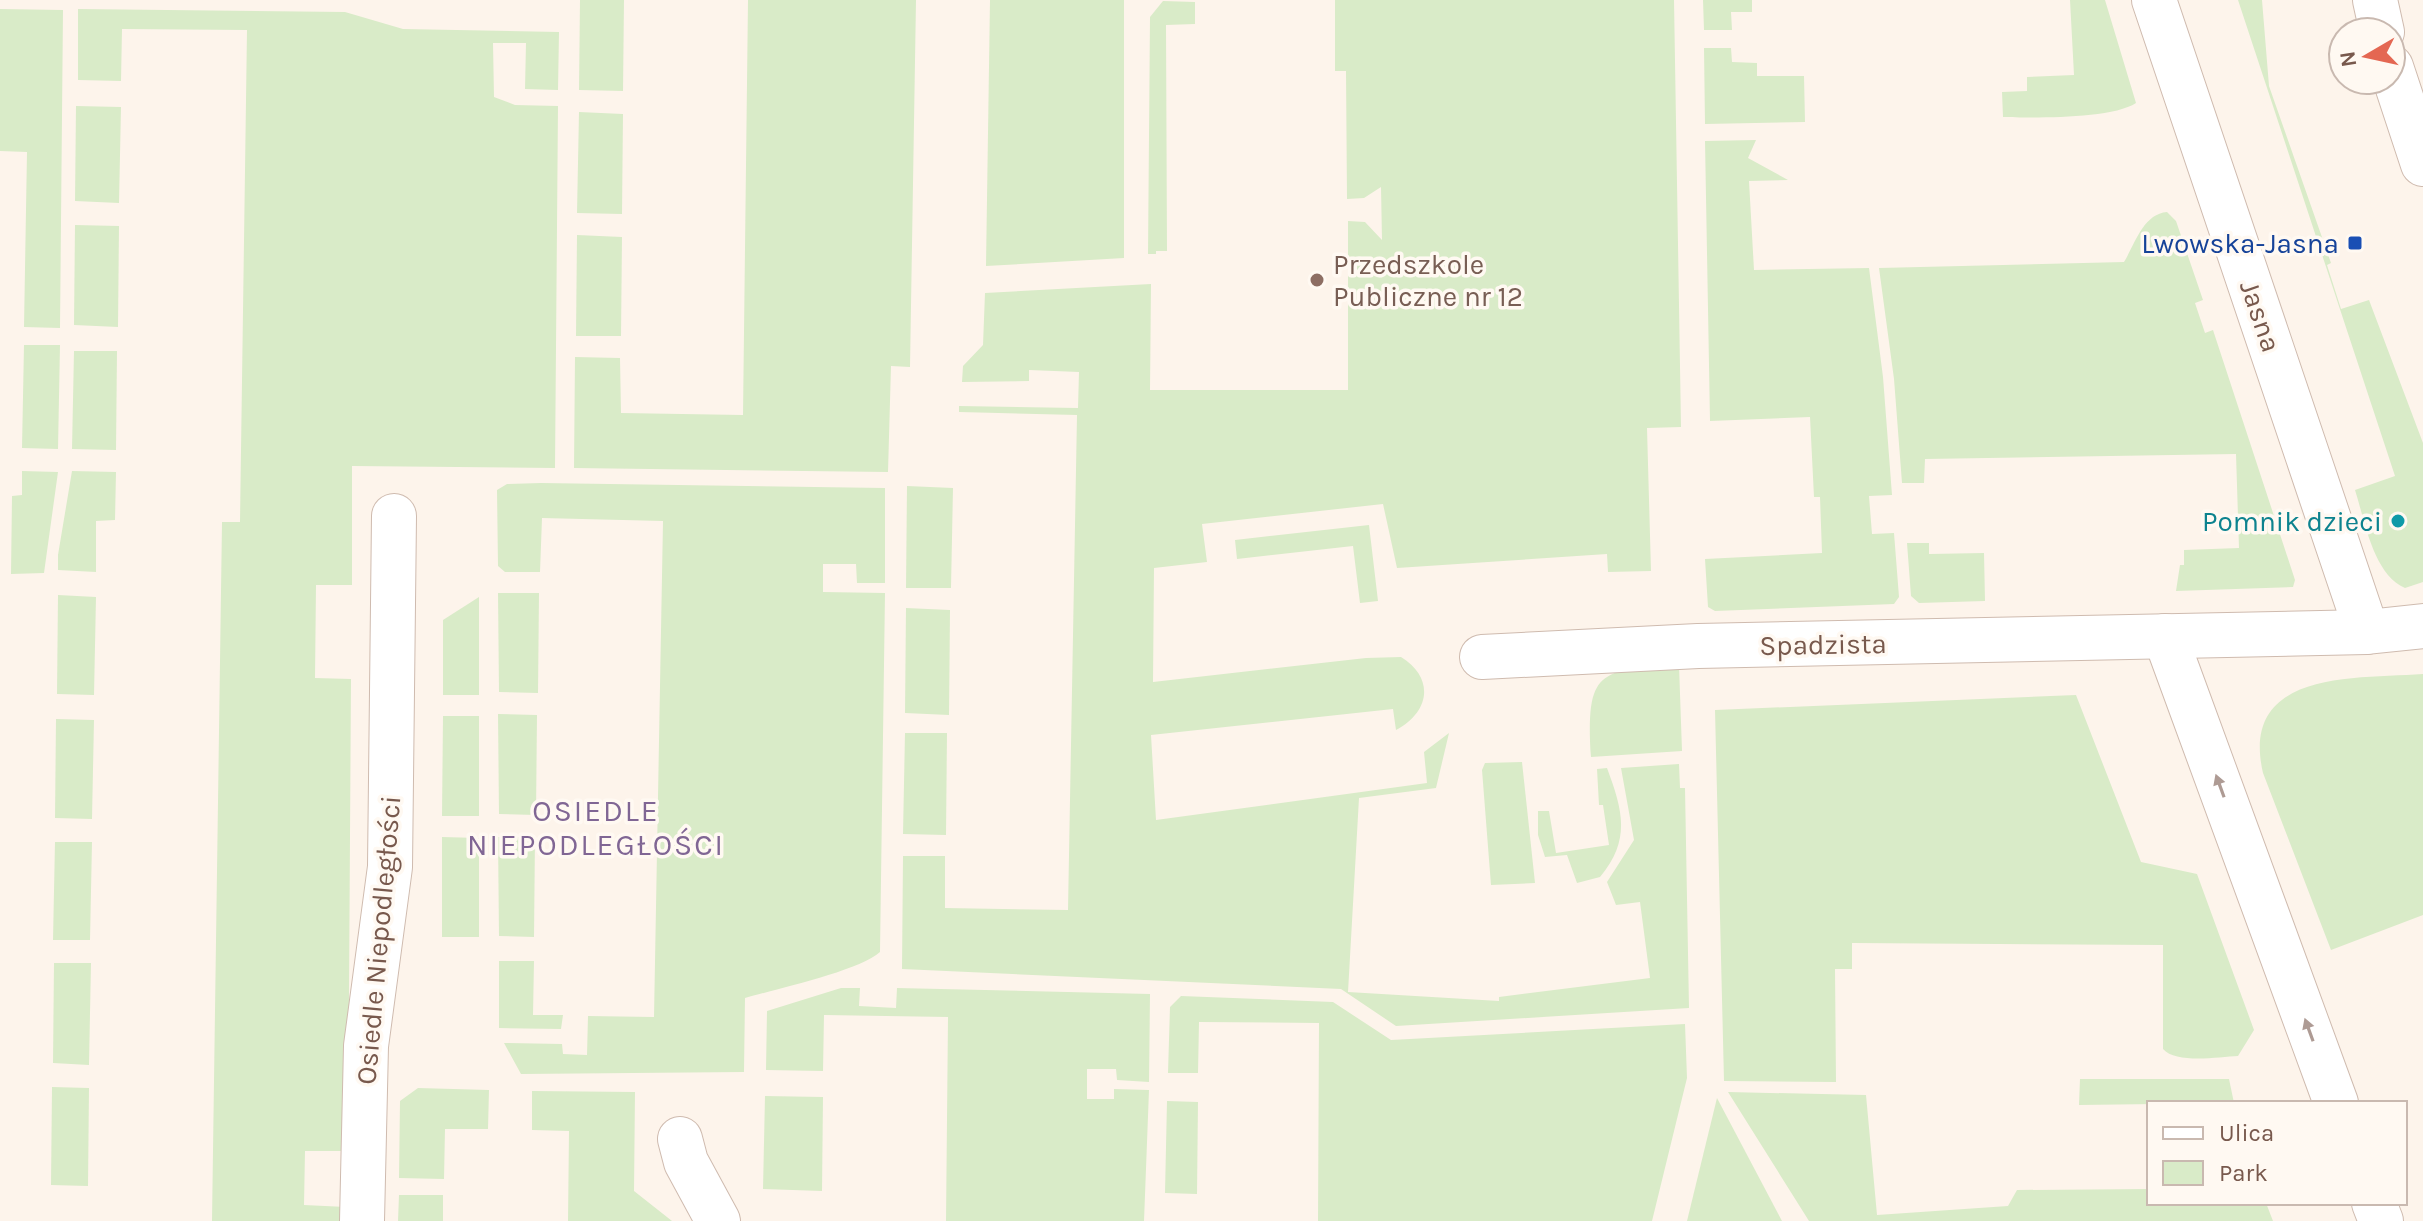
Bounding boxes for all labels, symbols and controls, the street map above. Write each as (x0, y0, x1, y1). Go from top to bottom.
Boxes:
north arrow (2327, 16, 2407, 96)
text: N (2334, 49, 2362, 69)
place label: Lwowska-Jasna (2141, 227, 2339, 260)
marker: Lwowska-Jasna (2346, 234, 2364, 252)
place label: Przedszkole Publiczne nr 12 (1333, 248, 1523, 313)
marker: Przedszkole Publiczne nr 12 (1308, 271, 1326, 289)
street label: Jasna (2233, 276, 2288, 356)
place label: Pomnik dzieci (2202, 505, 2382, 538)
marker: Pomnik dzieci (2389, 512, 2407, 530)
street label: Spadzista (1759, 627, 1887, 662)
one-way arrow (2213, 774, 2225, 798)
district label: OSIEDLE NIEPODLEGŁOŚCI (467, 793, 725, 863)
street label: Osiedle Niepodległości (349, 794, 408, 1086)
one-way arrow (2303, 1018, 2315, 1042)
legend (2147, 1101, 2407, 1205)
text: Ulica (2219, 1119, 2274, 1147)
text: Park (2219, 1159, 2268, 1187)

